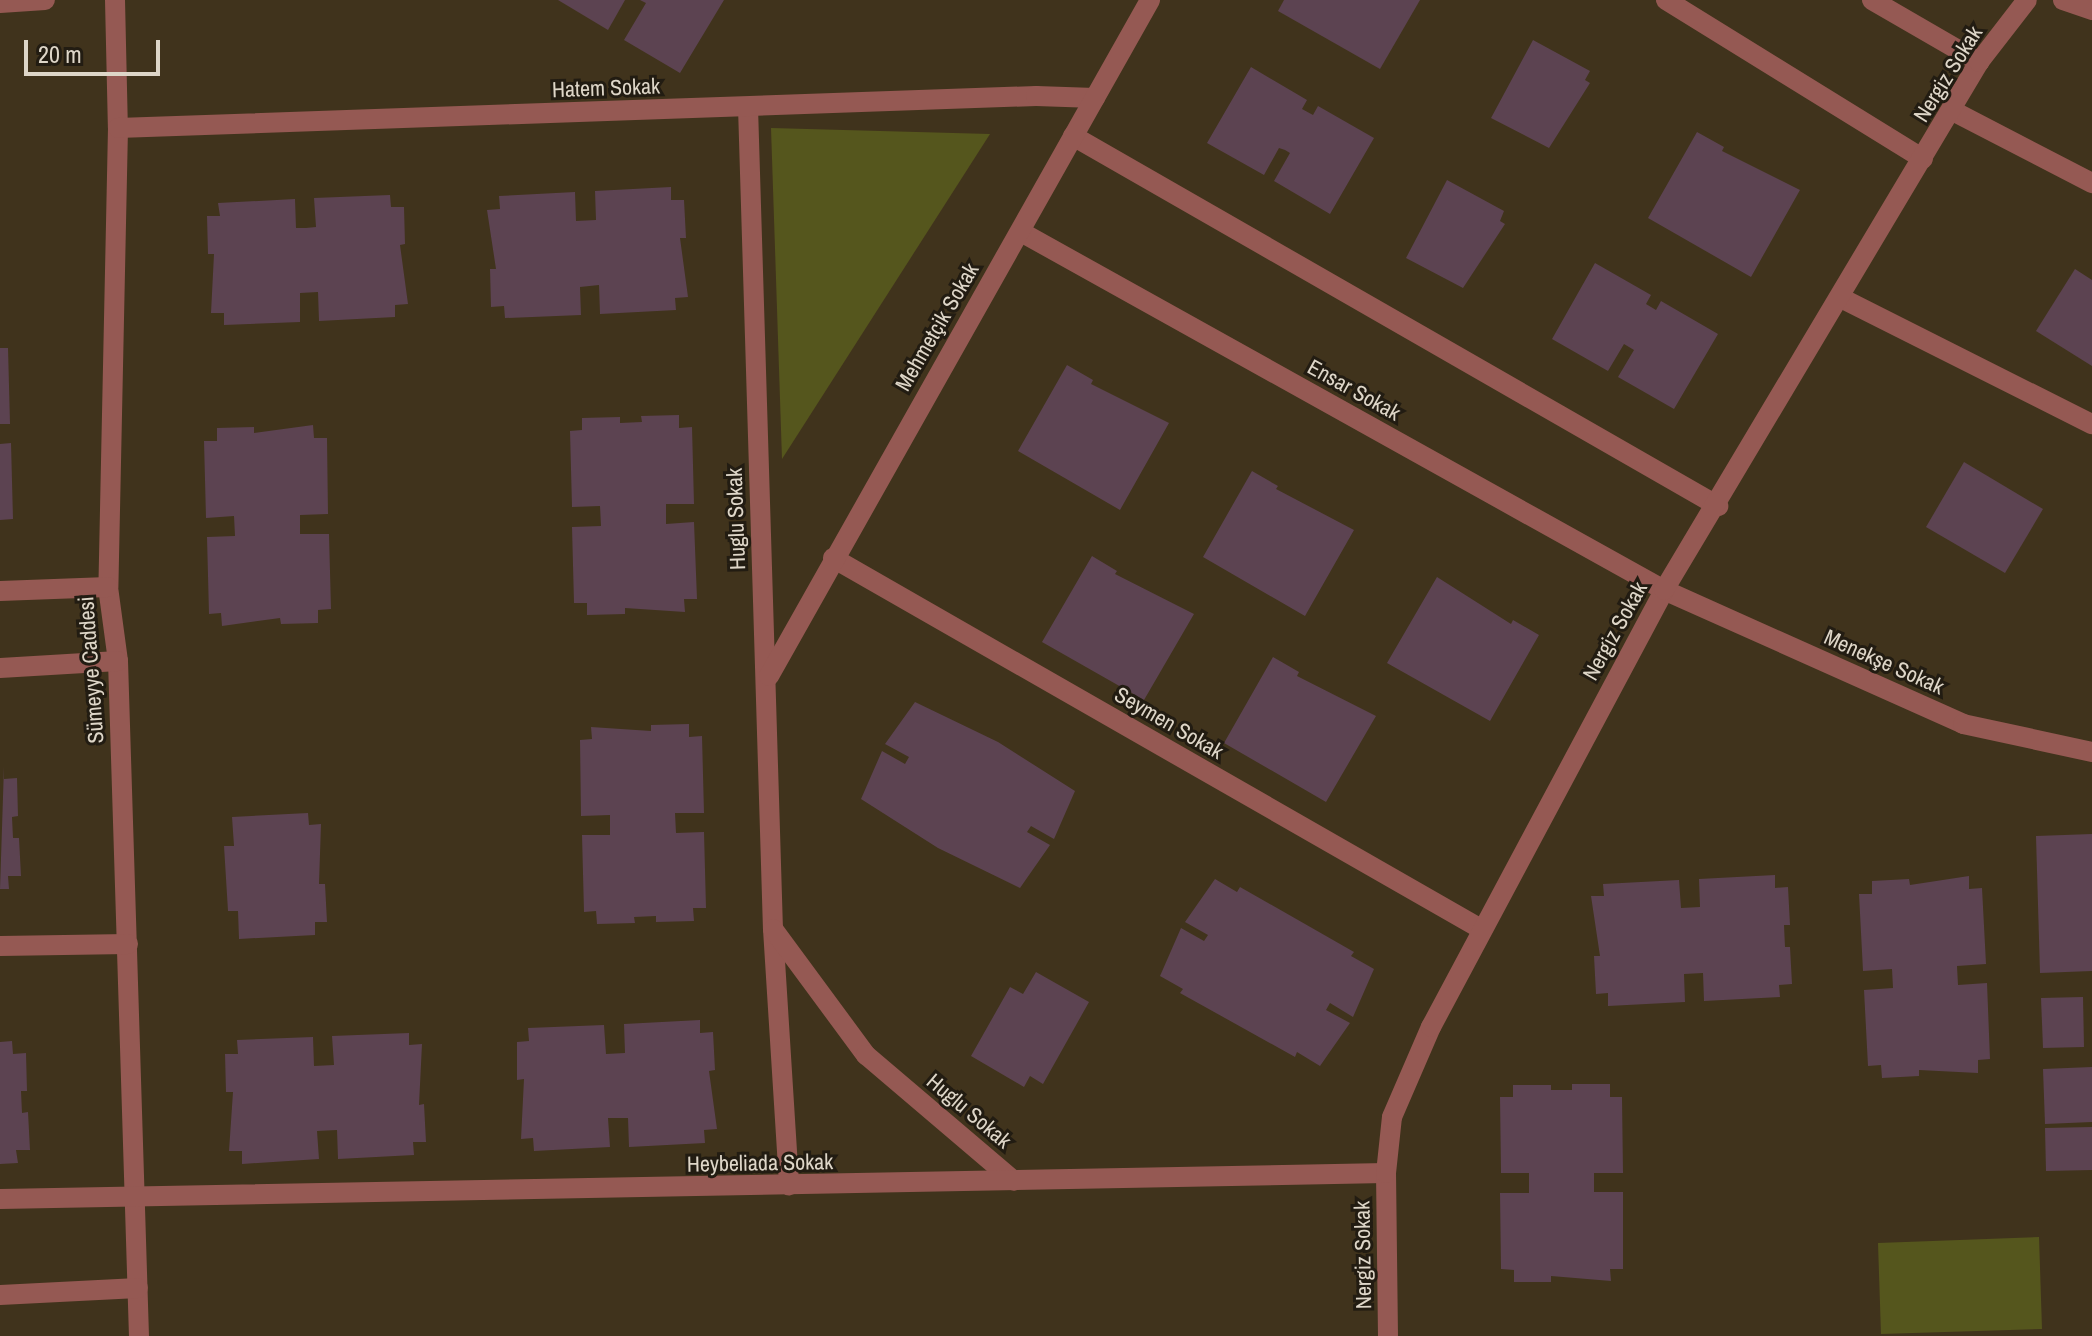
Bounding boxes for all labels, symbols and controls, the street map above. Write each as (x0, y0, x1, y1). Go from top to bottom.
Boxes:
street label: Nergiz Sokak (1908, 21, 1988, 127)
scale bar (28, 24, 164, 74)
text: 20 m (38, 38, 82, 70)
street label: Hatem Sokak (551, 73, 661, 103)
street label: Mehmetçik Sokak (890, 258, 984, 396)
street label: Ensar Sokak (1303, 354, 1405, 426)
street label: Huglu Sokak (721, 467, 751, 571)
street label: Nergiz Sokak (1577, 577, 1653, 685)
street label: Sümeyye Caddesi (73, 596, 109, 744)
street label: Menekşe Sokak (1820, 624, 1948, 700)
street label: Seymen Sokak (1110, 681, 1228, 765)
street label: Huglu Sokak (921, 1068, 1017, 1154)
street label: Heybeliada Sokak (687, 1149, 833, 1177)
street label: Nergiz Sokak (1349, 1201, 1377, 1309)

